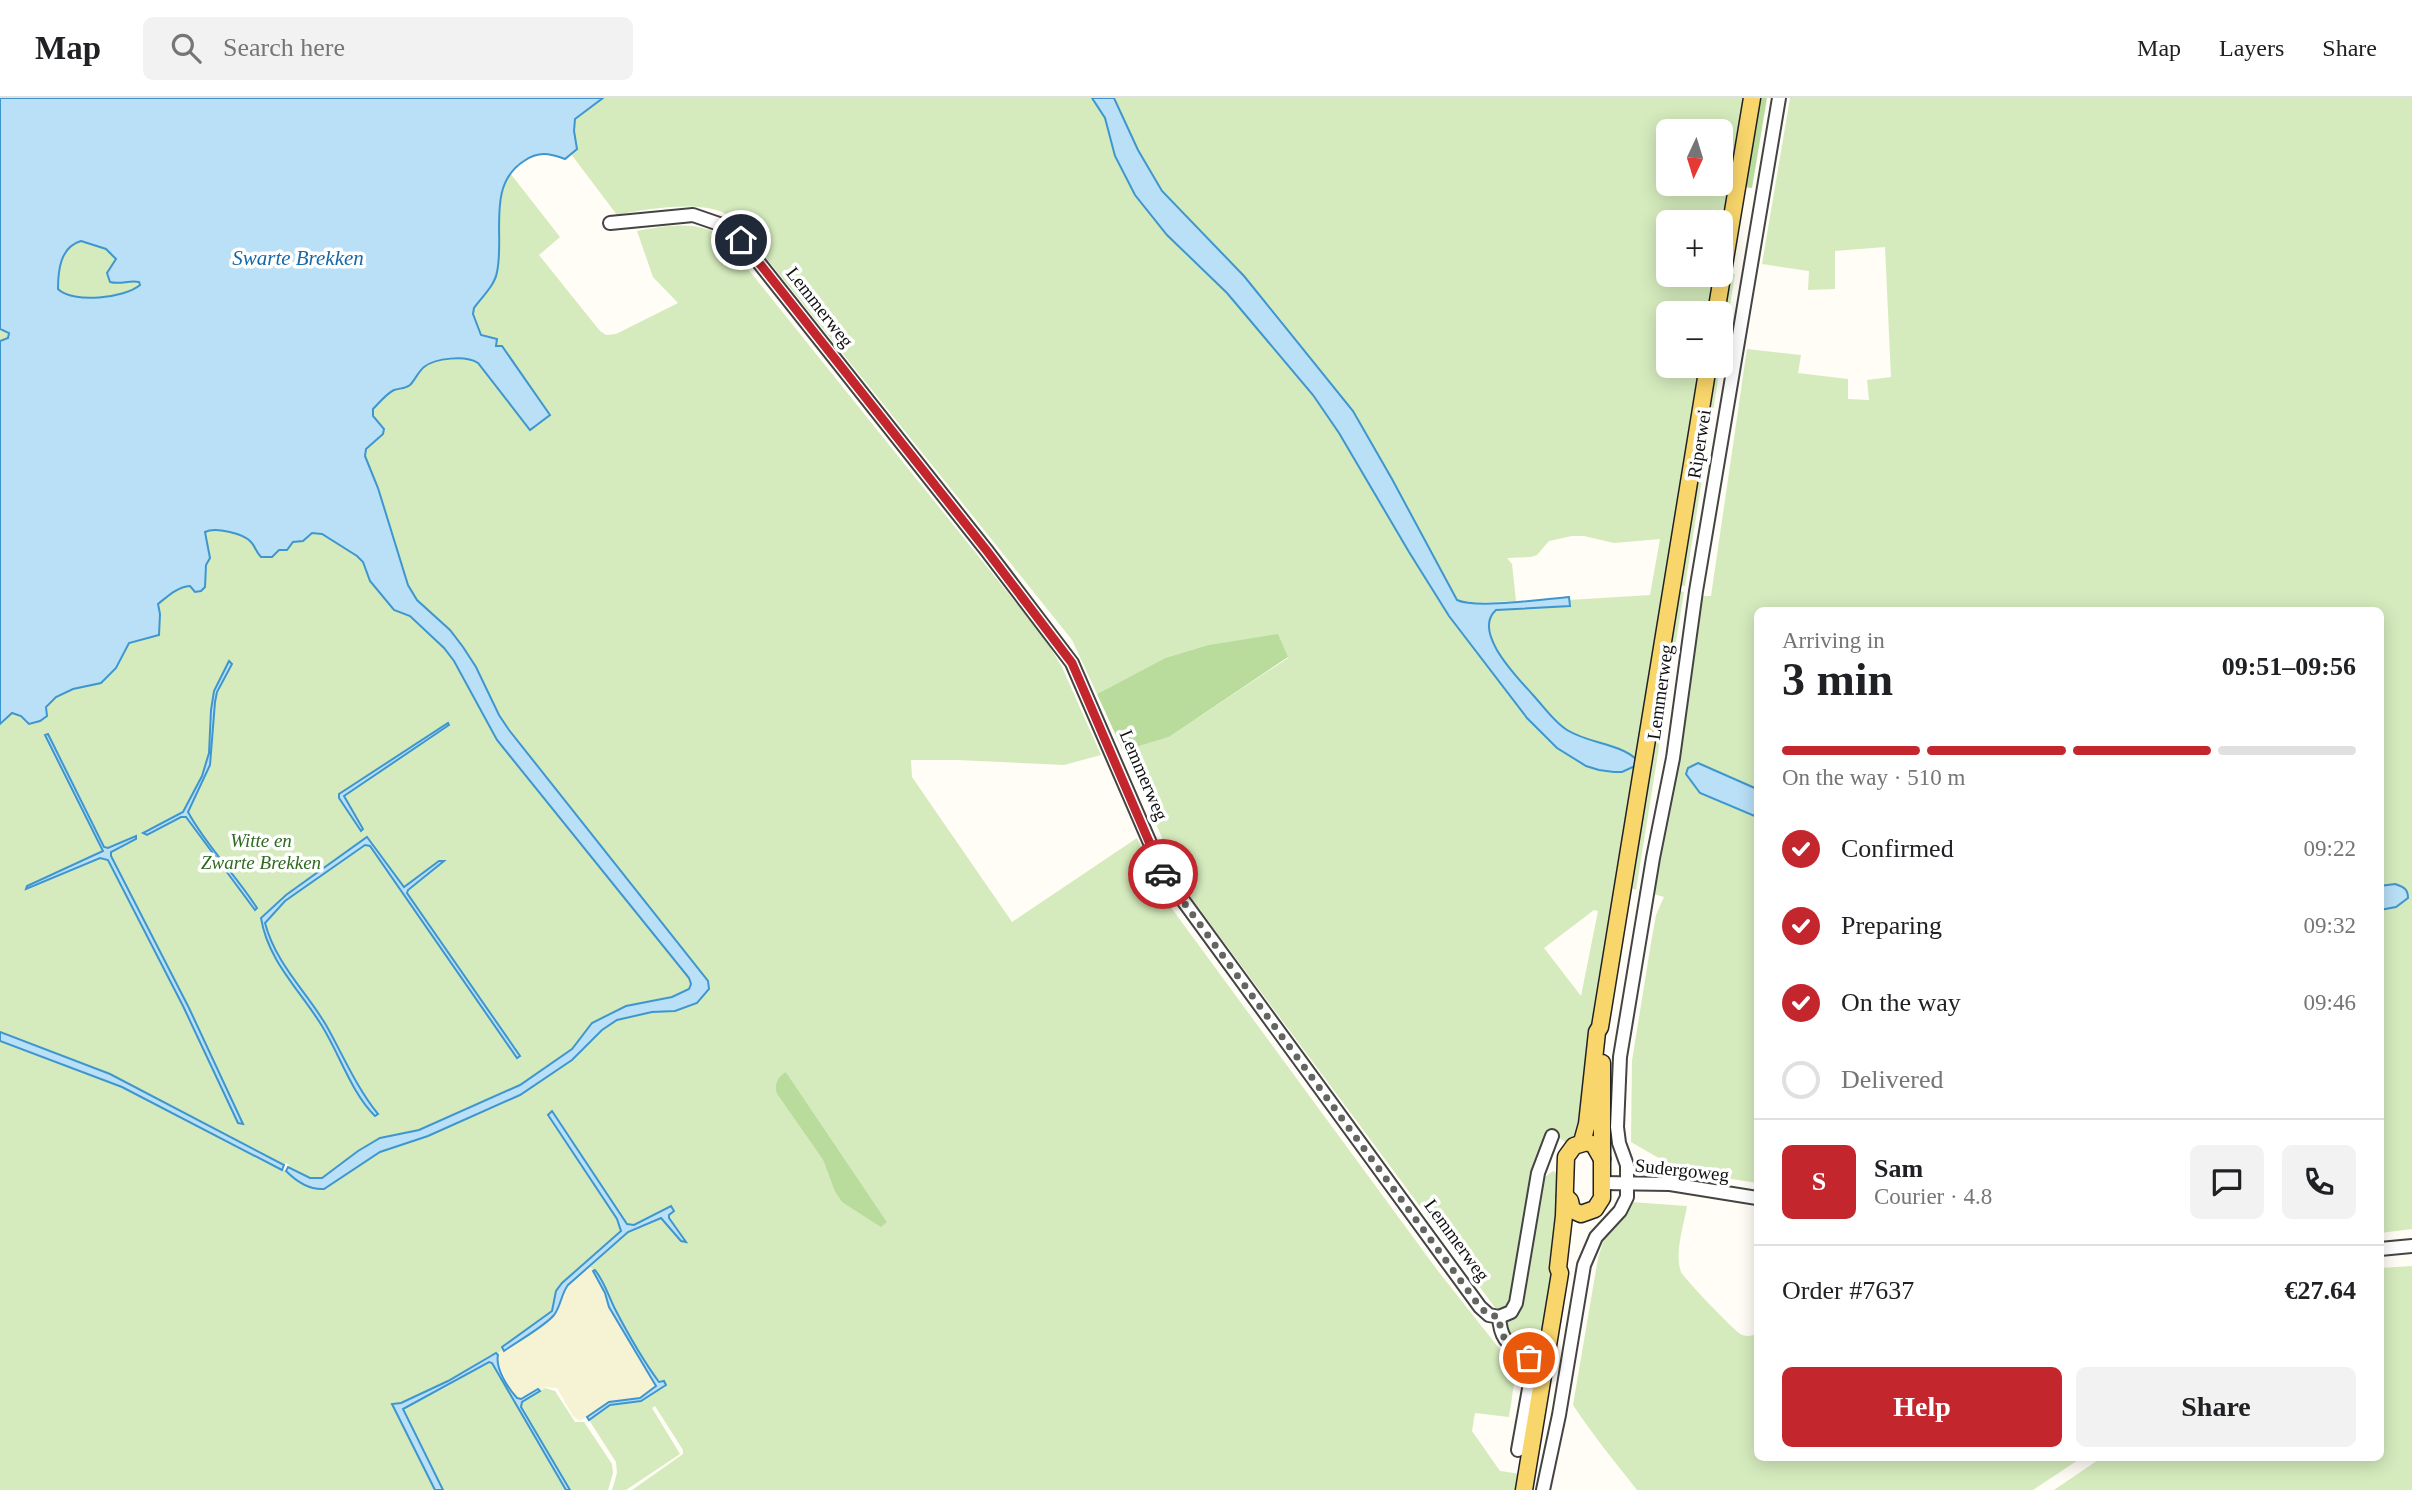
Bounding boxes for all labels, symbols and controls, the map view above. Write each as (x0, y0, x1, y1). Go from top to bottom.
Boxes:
search box (143, 17, 633, 80)
icon: search (167, 29, 205, 67)
text: Map (35, 30, 101, 66)
text: Search here (223, 33, 345, 62)
text: Map (2137, 35, 2181, 61)
text: Layers (2219, 35, 2284, 61)
text: Share (2322, 35, 2377, 61)
north arrow (1656, 119, 1732, 196)
map controls (1656, 119, 1733, 378)
pin (711, 210, 771, 270)
button: + (1656, 210, 1733, 287)
icon: home (722, 221, 760, 259)
water label: Swarte Brekken (232, 246, 364, 270)
street label: Lemmerweg (782, 263, 858, 352)
button: − (1656, 301, 1733, 378)
street label: Riperwei (1683, 408, 1715, 480)
text: Arriving in (1782, 628, 1885, 653)
street label: Lemmerweg (1643, 643, 1677, 741)
text: 09:51–09:56 (2222, 652, 2356, 681)
text: 3 min (1782, 654, 1893, 705)
street label: Lemmerweg (1116, 727, 1173, 824)
text: On the way · 510 m (1782, 765, 1965, 790)
park label: Witte en Zwarte Brekken (201, 830, 321, 873)
icon: check (1782, 830, 1820, 868)
text: Confirmed (1841, 834, 1954, 863)
text: 09:22 (2304, 836, 2356, 861)
courier (1128, 839, 1198, 909)
icon: car (1144, 855, 1182, 893)
icon: check (1782, 907, 1820, 945)
text: Preparing (1841, 911, 1942, 940)
text: 09:32 (2304, 913, 2356, 938)
icon: check (1782, 984, 1820, 1022)
text: On the way (1841, 988, 1961, 1017)
text: 09:46 (2304, 990, 2356, 1015)
text: Delivered (1841, 1065, 1944, 1094)
button: chat (2190, 1145, 2264, 1219)
button: phone (2282, 1145, 2356, 1219)
text: Sam (1874, 1154, 1923, 1183)
street label: Sudergoweg (1634, 1155, 1731, 1185)
text: S (1812, 1167, 1826, 1196)
text: Courier · 4.8 (1874, 1184, 1992, 1209)
street label: Lemmerweg (1420, 1195, 1494, 1285)
text: Order #7637 (1782, 1276, 1914, 1305)
text: €27.64 (2285, 1276, 2356, 1305)
pin (1499, 1328, 1559, 1388)
icon: bag (1510, 1339, 1548, 1377)
button: Help (1782, 1367, 2062, 1447)
button: Share (2076, 1367, 2356, 1447)

